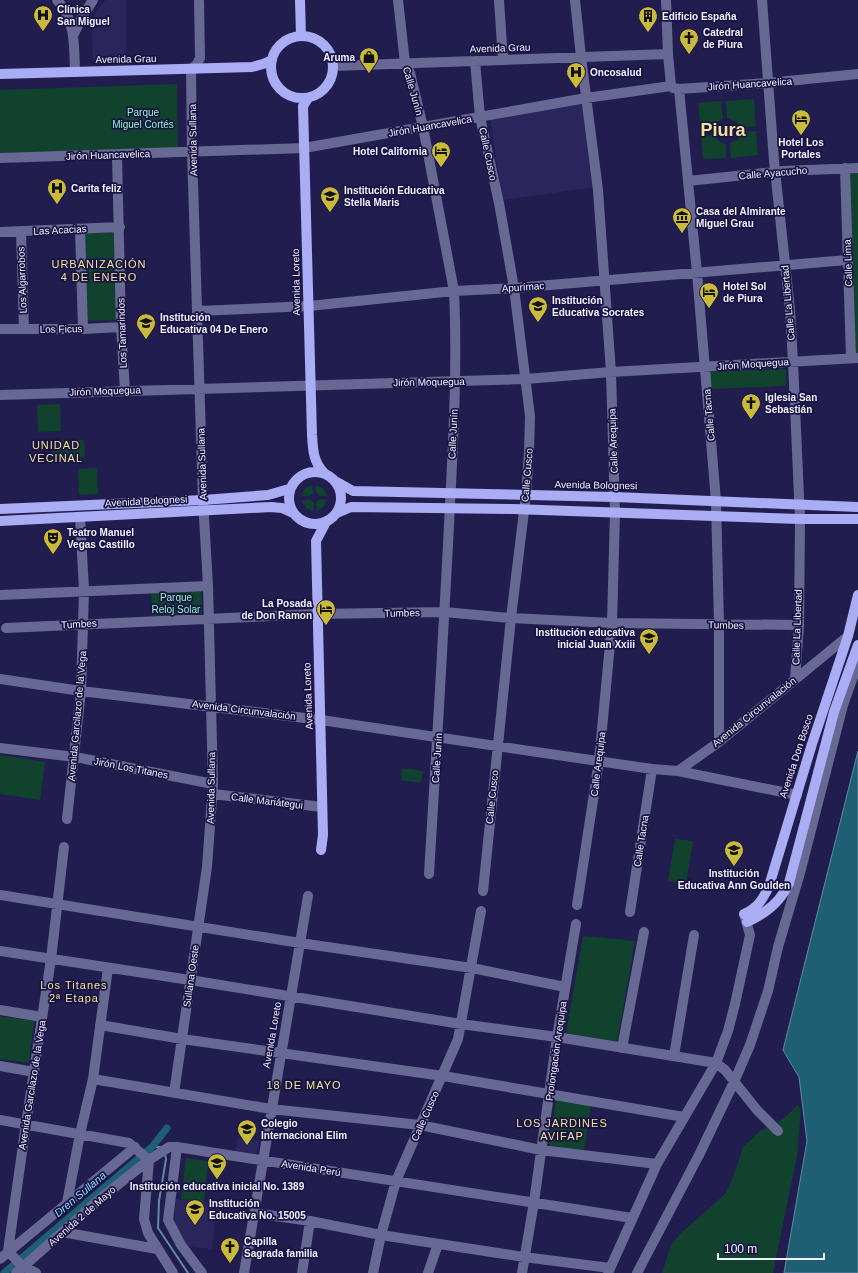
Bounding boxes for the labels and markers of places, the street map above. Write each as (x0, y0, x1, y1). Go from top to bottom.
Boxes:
hospital icon: Clínica San Miguel (32, 4, 54, 32)
place label: Clínica San Miguel (57, 4, 110, 27)
building icon: Edificio España (637, 5, 659, 33)
place label: Edificio España (662, 11, 737, 22)
church icon: Catedral de Piura (678, 27, 700, 55)
place label: Catedral de Piura (703, 27, 743, 50)
shop icon: Aruma (358, 46, 380, 74)
place label: Aruma (323, 52, 355, 63)
hospital icon: Oncosalud (565, 61, 587, 89)
place label: Oncosalud (590, 67, 642, 78)
hotel icon: Hotel Los Portales (790, 108, 812, 136)
place label: Hotel Los Portales (778, 137, 824, 160)
hotel icon: Hotel California (430, 140, 452, 168)
place label: Hotel California (353, 146, 427, 157)
hospital icon: Carita feliz (46, 177, 68, 205)
place label: Carita feliz (71, 183, 122, 194)
school or university icon: Institución Educativa Stella Maris (319, 185, 341, 213)
place label: Institución Educativa Stella Maris (344, 185, 445, 208)
museum icon: Casa del Almirante Miguel Grau (671, 206, 693, 234)
place label: Casa del Almirante Miguel Grau (696, 206, 786, 229)
hotel icon: Hotel Sol de Piura (698, 281, 720, 309)
place label: Hotel Sol de Piura (723, 281, 767, 304)
school or university icon: Institución Educativa Socrates (527, 295, 549, 323)
place label: Institución Educativa Socrates (552, 295, 645, 318)
school or university icon: Institución Educativa 04 De Enero (135, 312, 157, 340)
place label: Institución Educativa 04 De Enero (160, 312, 268, 335)
church icon: Iglesia San Sebastián (740, 392, 762, 420)
place label: Iglesia San Sebastián (765, 392, 817, 415)
theatre icon: Teatro Manuel Vegas Castillo (42, 527, 64, 555)
place label: Teatro Manuel Vegas Castillo (67, 527, 135, 550)
place label: La Posada de Don Ramon (241, 598, 312, 621)
hotel icon: La Posada de Don Ramon (315, 598, 337, 626)
place label: Institución educativa inicial Juan Xxiii (536, 627, 635, 650)
school or university icon: Institución educativa inicial Juan Xxiii (638, 627, 660, 655)
school or university icon: Institución Educativa Ann Goulden (723, 839, 745, 867)
place label: Institución Educativa Ann Goulden (678, 868, 790, 891)
school or university icon: Colegio Internacional Elim (236, 1118, 258, 1146)
place label: Colegio Internacional Elim (261, 1118, 347, 1141)
school or university icon: Institución educativa inicial No. 1389 (206, 1152, 228, 1180)
place label: Institución educativa inicial No. 1389 (130, 1181, 305, 1192)
school or university icon: Institución Educativa No. 15005 (184, 1198, 206, 1226)
place label: Institución Educativa No. 15005 (209, 1198, 306, 1221)
church icon: Capilla Sagrada familia (219, 1236, 241, 1264)
place label: Capilla Sagrada familia (244, 1236, 318, 1259)

